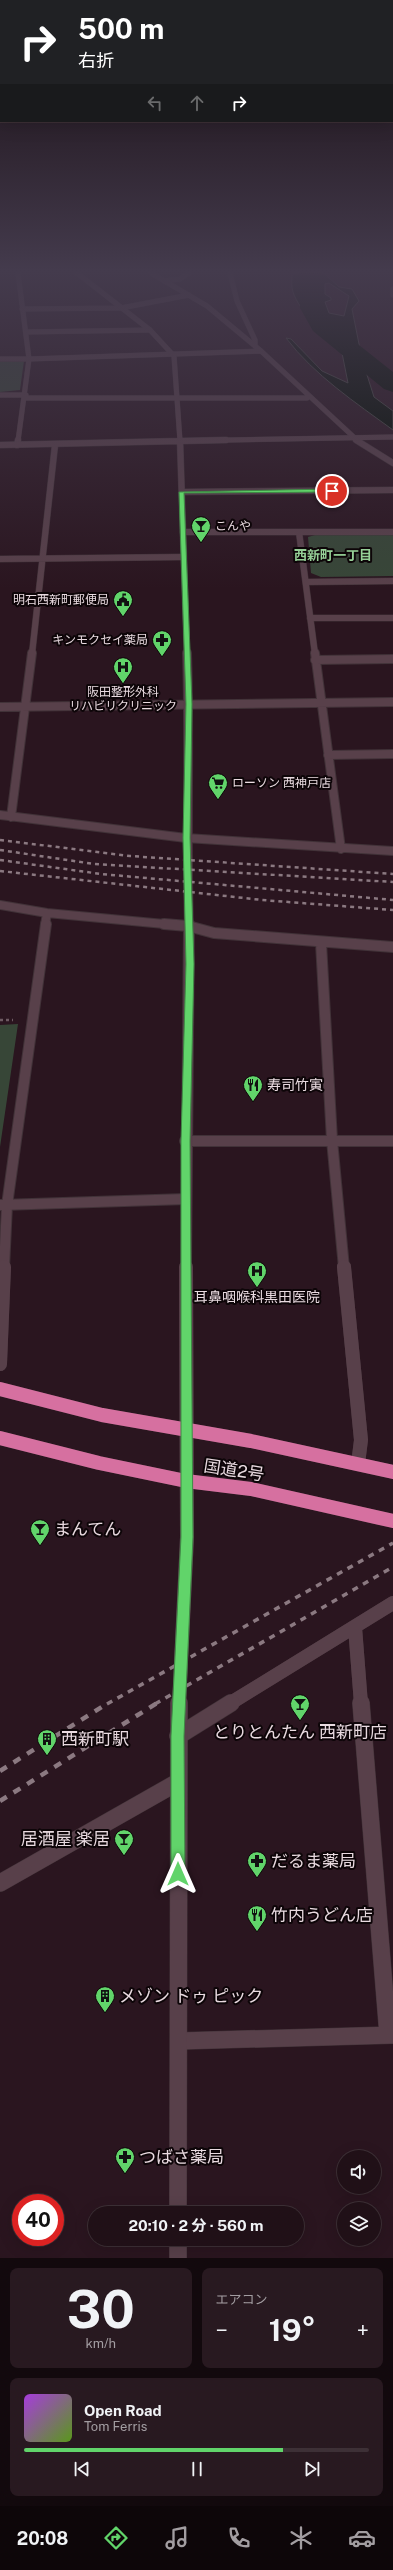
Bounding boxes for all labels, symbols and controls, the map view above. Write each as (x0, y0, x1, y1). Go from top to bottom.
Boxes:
text: 500 m (78, 12, 164, 45)
icon: right (12, 16, 64, 68)
text: 右折 (78, 50, 114, 71)
icon: left (144, 92, 166, 114)
icon: ahead (186, 92, 208, 114)
icon: right (228, 92, 250, 114)
pin (315, 474, 349, 508)
icon: arrive (321, 480, 343, 502)
bar icon: こんや (190, 515, 212, 543)
place label: こんや (215, 519, 251, 533)
district label: 西新町一丁目 (294, 548, 372, 563)
public building icon: 明石西新町郵便局 (112, 589, 134, 617)
place label: 明石西新町郵便局 (13, 593, 109, 607)
pharmacy icon: キンモクセイ薬局 (151, 629, 173, 657)
place label: キンモクセイ薬局 (52, 633, 148, 647)
hospital icon: 阪田整形外科 リハビリクリニック (112, 656, 134, 684)
place label: 阪田整形外科 リハビリクリニック (69, 685, 177, 713)
supermarket icon: ローソン 西神戸店 (207, 772, 229, 800)
place label: ローソン 西神戸店 (232, 776, 331, 790)
restaurant icon: 寿司竹寅 (242, 1074, 264, 1102)
place label: 寿司竹寅 (267, 1077, 323, 1093)
hospital icon: 耳鼻咽喉科黒田医院 (246, 1260, 268, 1288)
place label: 耳鼻咽喉科黒田医院 (194, 1289, 320, 1305)
street label: 国道2号 (202, 1455, 266, 1485)
bar icon: まんてん (29, 1518, 51, 1546)
place label: まんてん (54, 1519, 121, 1539)
bar icon: とりとんたん 西新町店 (289, 1693, 311, 1721)
place label: とりとんたん 西新町店 (213, 1722, 387, 1742)
building icon: 西新町駅 (36, 1728, 58, 1756)
place label: 西新町駅 (61, 1729, 129, 1749)
bar icon: 居酒屋 楽居 (113, 1828, 135, 1856)
place label: 居酒屋 楽居 (21, 1829, 110, 1849)
pharmacy icon: だるま薬局 (246, 1850, 268, 1878)
place label: だるま薬局 (271, 1851, 356, 1871)
position arrow (157, 1853, 199, 1895)
restaurant icon: 竹内うどん店 (246, 1904, 268, 1932)
place label: 竹内うどん店 (271, 1905, 373, 1925)
building icon: メゾン ドゥ ピック (94, 1985, 116, 2013)
place label: メゾン ドゥ ピック (119, 1986, 263, 2006)
pharmacy icon: つばさ薬局 (114, 2146, 136, 2174)
place label: つばさ薬局 (139, 2147, 224, 2167)
map controls (337, 2150, 381, 2246)
button: sound (337, 2150, 381, 2194)
speed limit sign: 40 (12, 2194, 64, 2246)
button: layers (337, 2202, 381, 2246)
text: 20:10 · 2 分 · 560 m (129, 2217, 263, 2234)
text: 30 (67, 2279, 135, 2340)
text: エアコン (216, 2292, 268, 2307)
text: 19° (269, 2312, 316, 2348)
text: − (216, 2317, 228, 2343)
text: + (357, 2317, 369, 2343)
text: km/h (85, 2336, 116, 2351)
text: Open Road (84, 2402, 162, 2419)
text: Tom Ferris (84, 2419, 147, 2434)
icon: previous (71, 2458, 93, 2480)
icon: pause (186, 2458, 208, 2480)
icon: next (301, 2458, 323, 2480)
icon: directions (102, 2524, 130, 2552)
icon: music (163, 2524, 191, 2552)
icon: phone (225, 2524, 253, 2552)
icon: climate (287, 2524, 315, 2552)
icon: car (348, 2524, 376, 2552)
text: 20:08 (17, 2528, 68, 2549)

